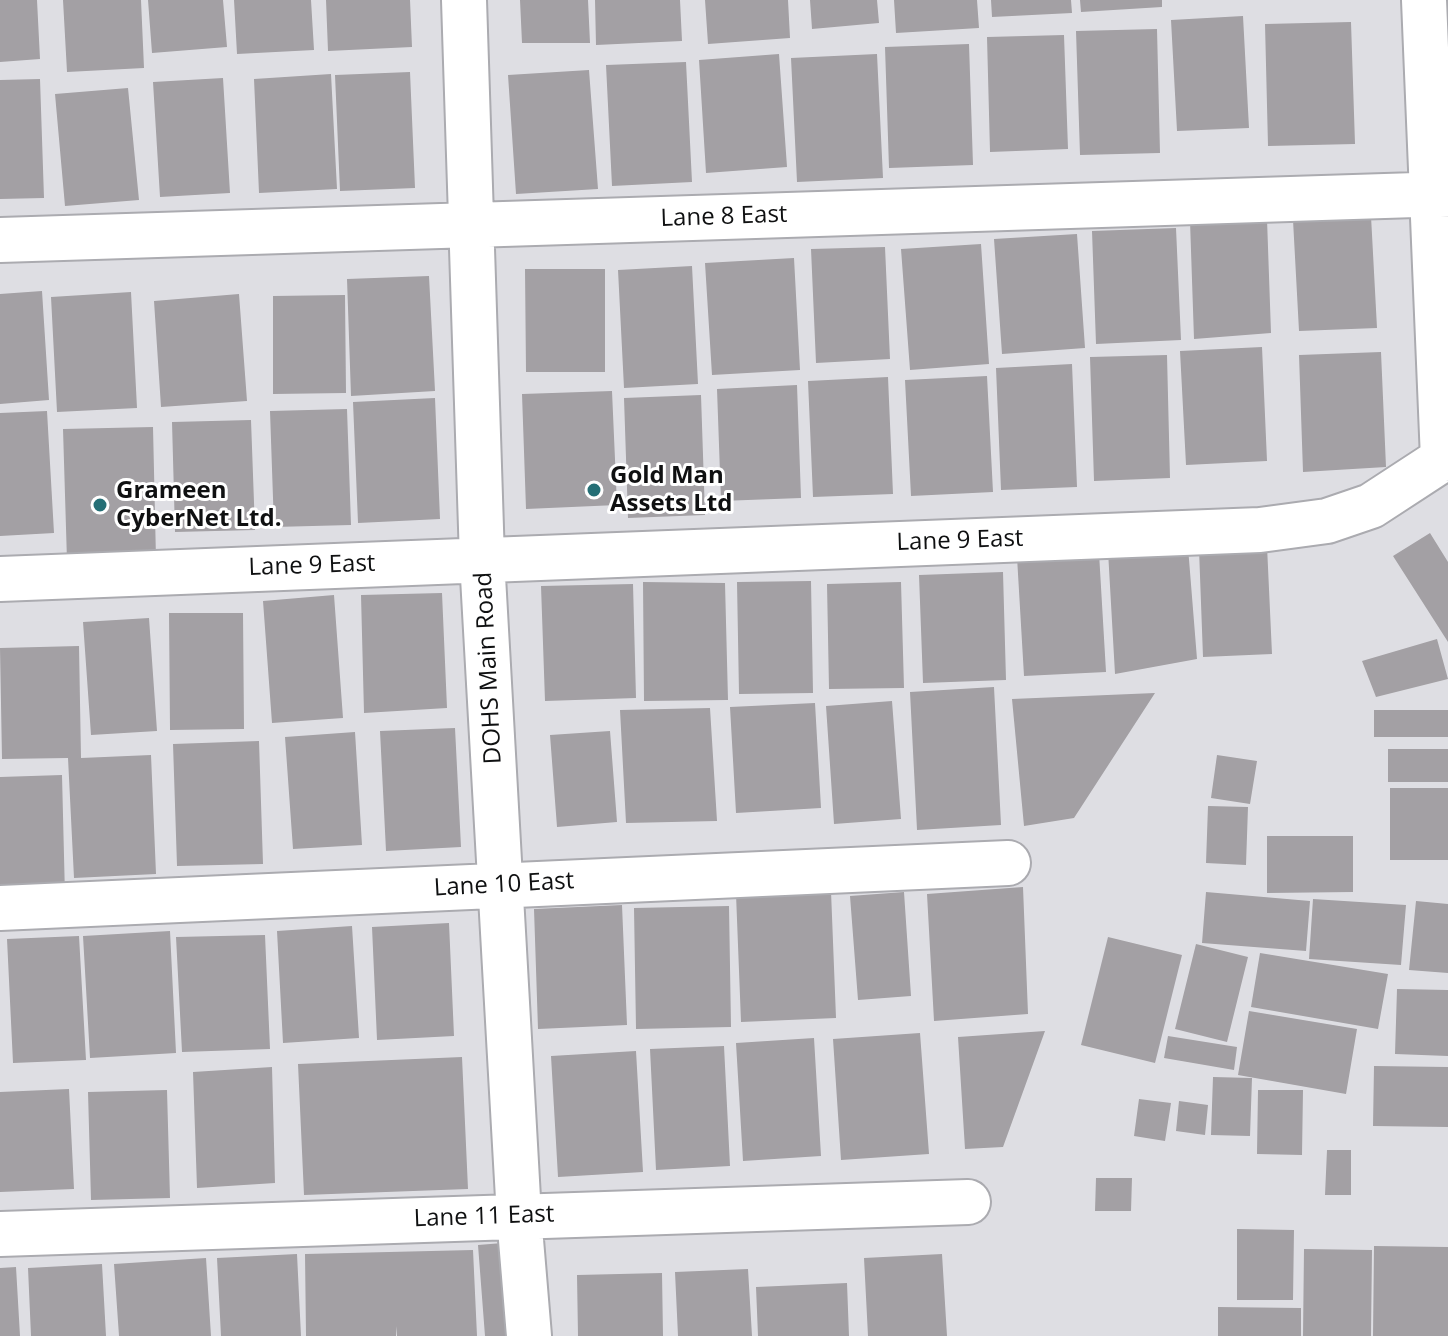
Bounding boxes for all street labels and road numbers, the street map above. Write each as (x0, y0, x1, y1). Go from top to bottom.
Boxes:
street label: Lane 8 East (660, 200, 788, 234)
street label: Lane 9 East (896, 524, 1024, 558)
street label: Lane 9 East (248, 549, 376, 583)
street label: DOHS Main Road (470, 571, 508, 765)
street label: Lane 10 East (433, 867, 575, 903)
street label: Lane 11 East (413, 1200, 555, 1234)

